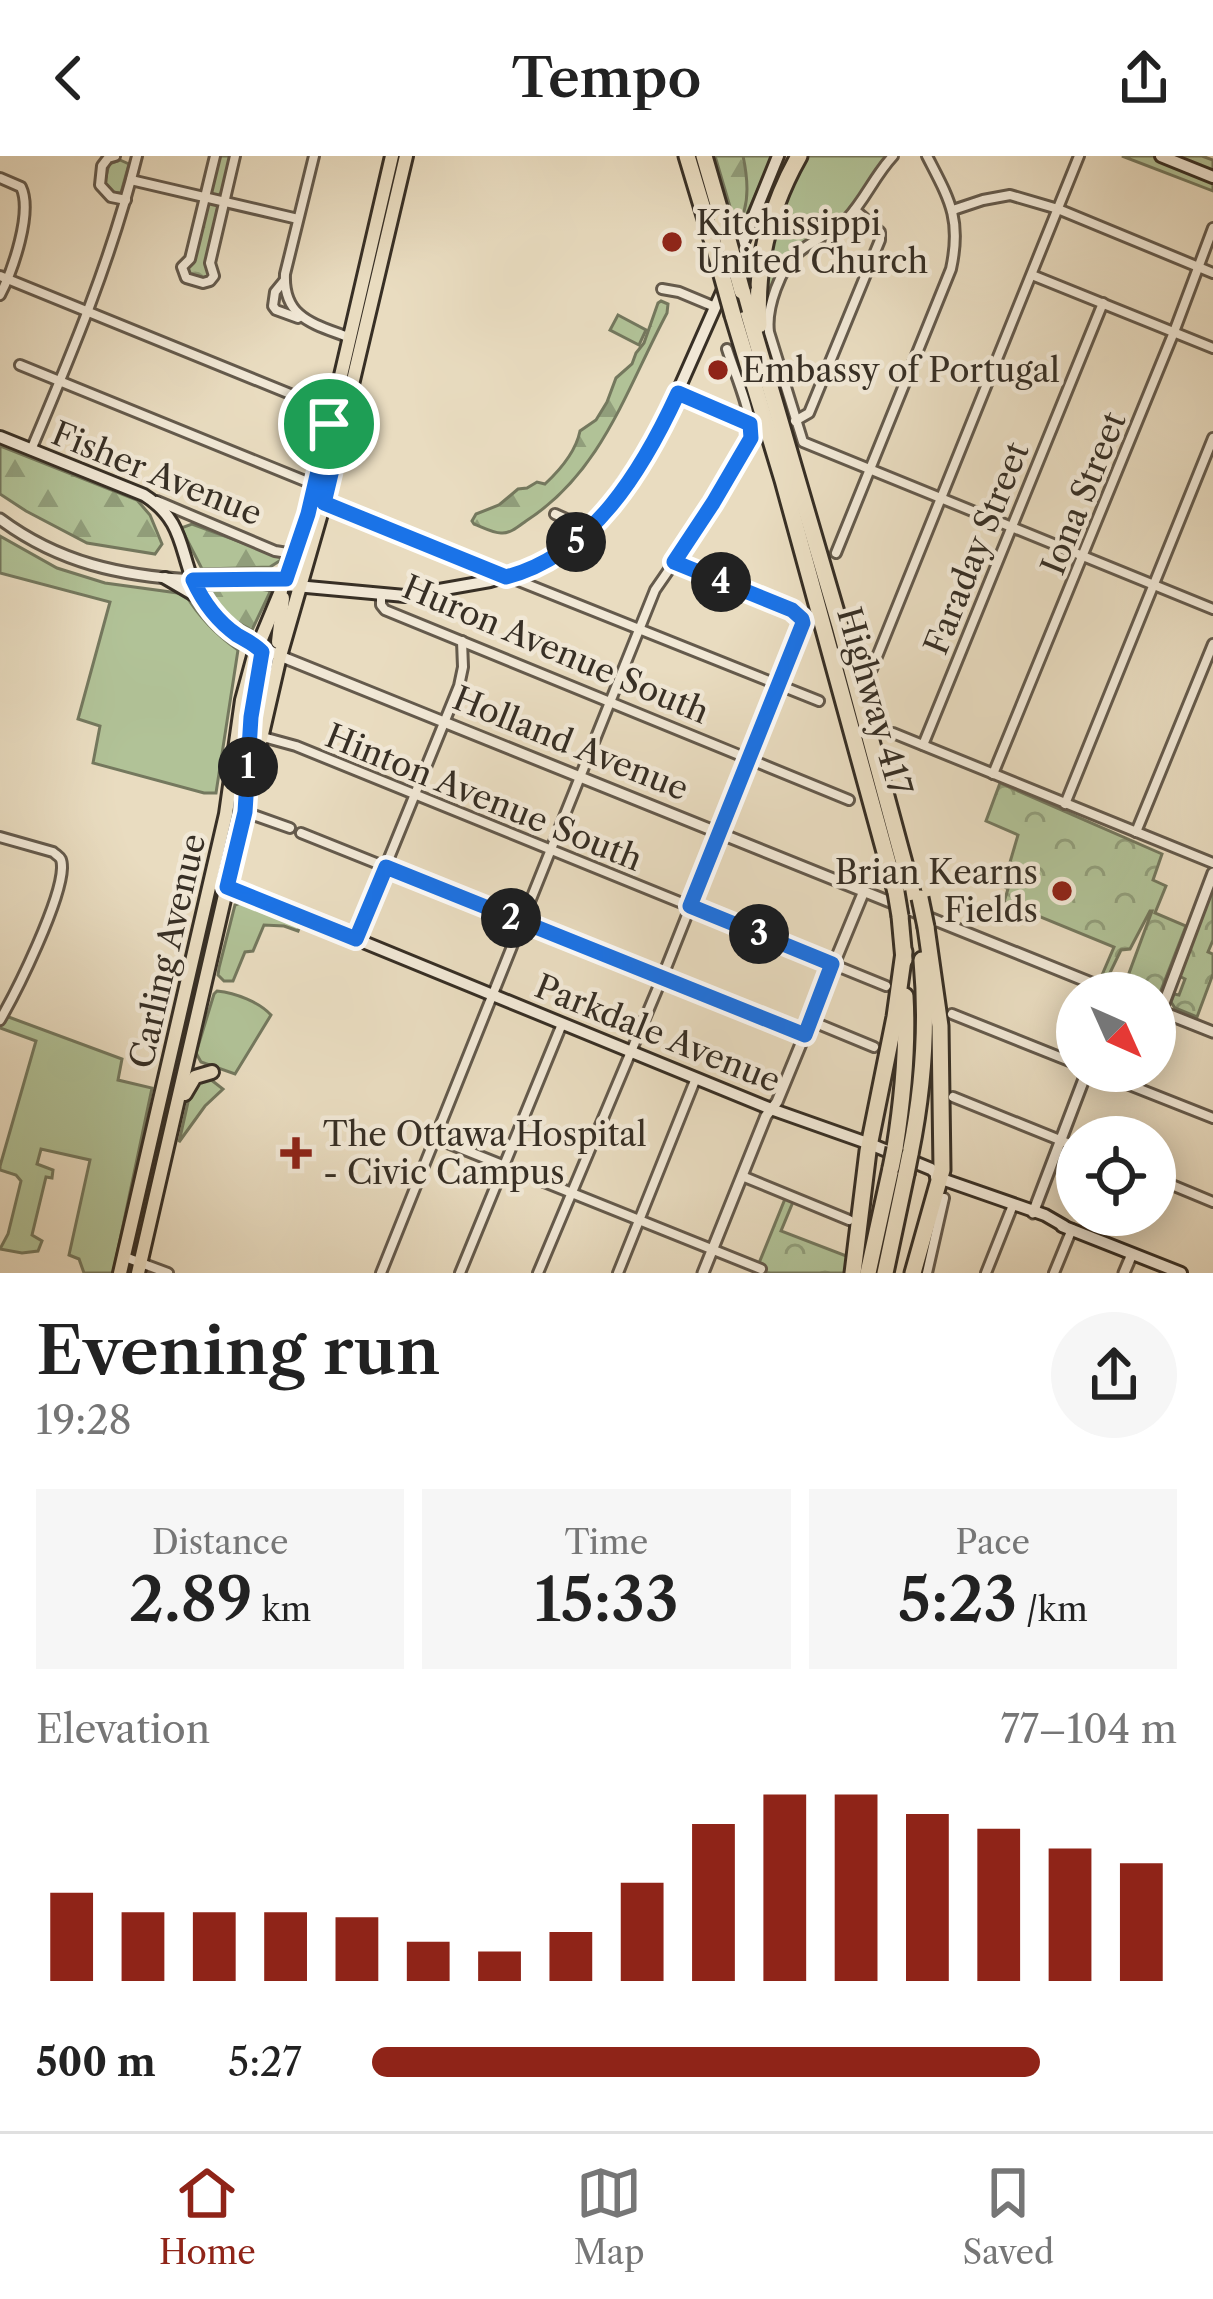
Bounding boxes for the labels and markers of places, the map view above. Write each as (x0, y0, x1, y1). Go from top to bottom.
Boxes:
place label: Kitchissippi United Church (696, 203, 928, 282)
marker: Kitchissippi United Church (659, 229, 685, 255)
place label: Embassy of Portugal (742, 350, 1060, 391)
marker: Embassy of Portugal (705, 357, 731, 383)
pin (278, 373, 380, 475)
pin: 5 (546, 512, 606, 572)
pin: 4 (691, 552, 751, 612)
pin: 1 (218, 737, 278, 797)
place label: Brian Kearns Fields (835, 852, 1038, 931)
marker: Brian Kearns Fields (1049, 878, 1075, 904)
pin: 2 (481, 888, 541, 948)
pin: 3 (729, 904, 789, 964)
place label: The Ottawa Hospital - Civic Campus (323, 1114, 647, 1193)
marker: The Ottawa Hospital - Civic Campus (280, 1137, 312, 1169)

